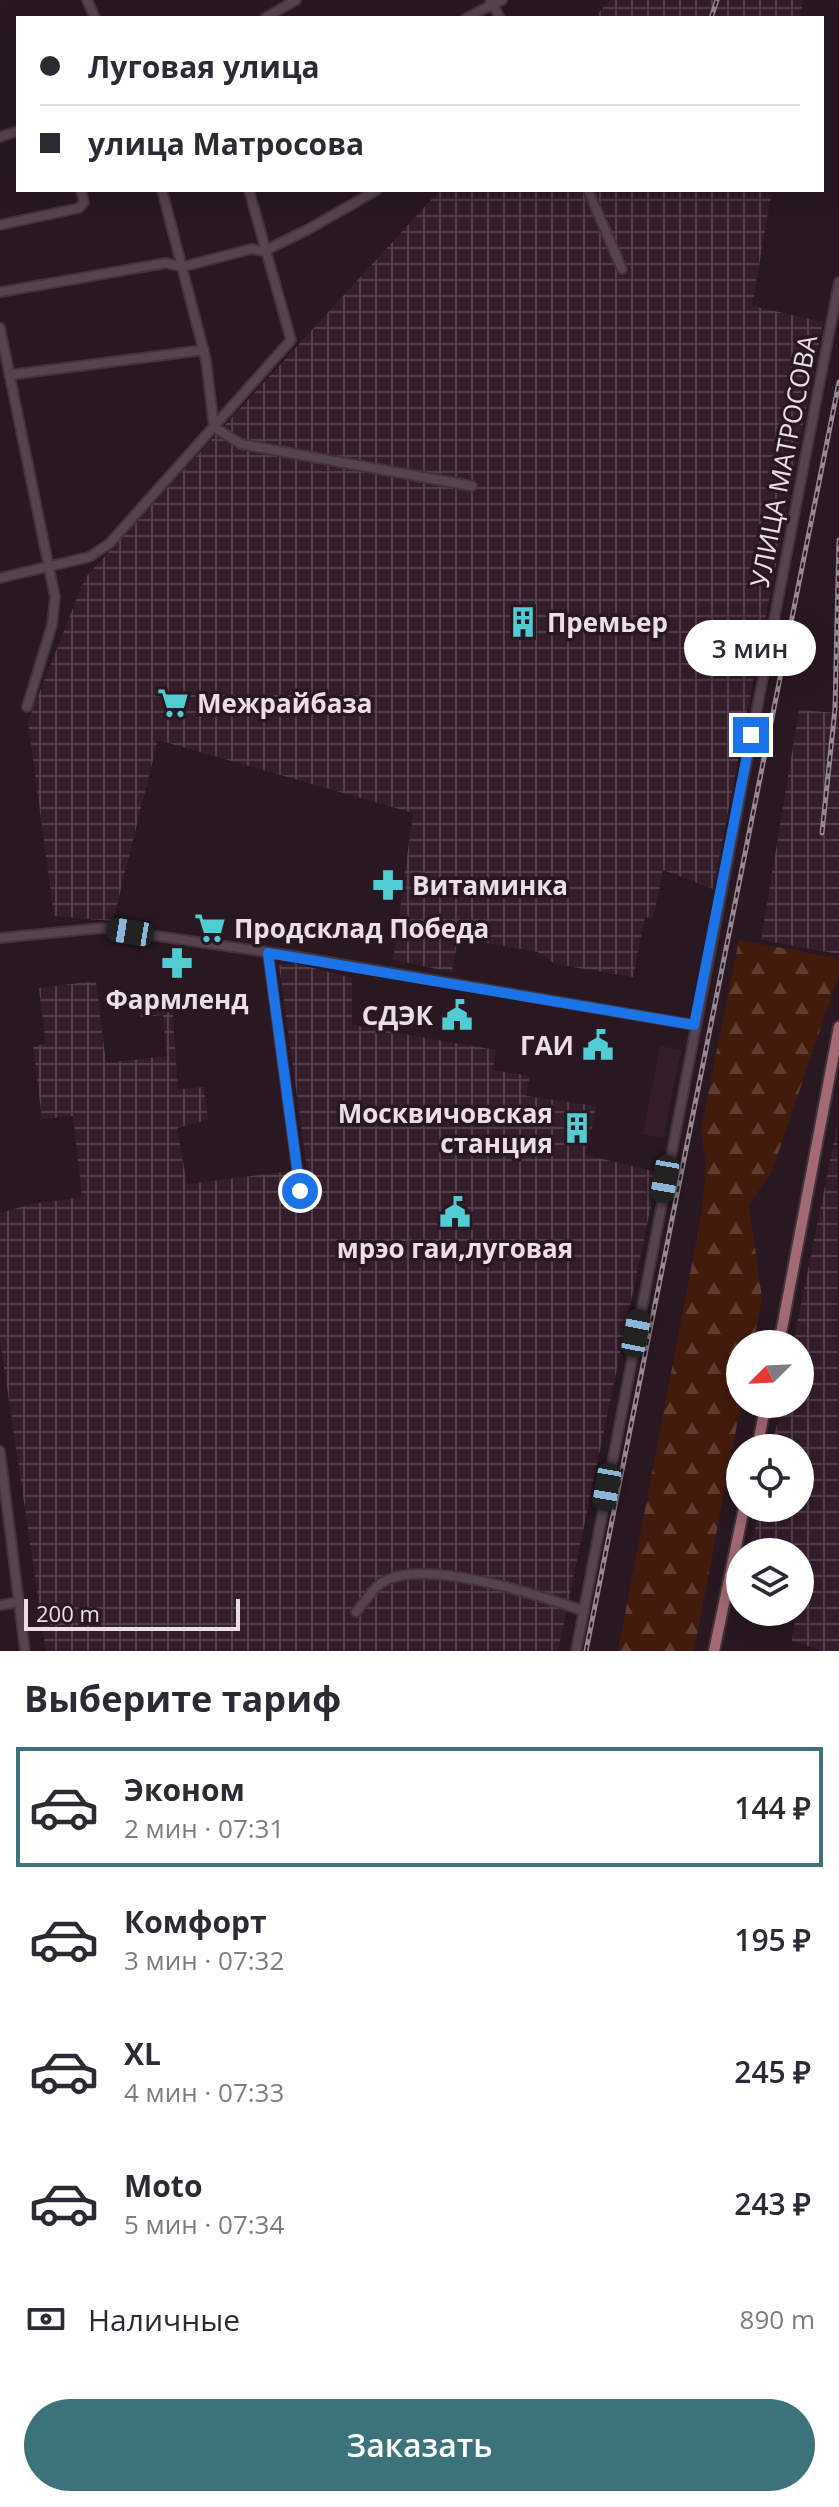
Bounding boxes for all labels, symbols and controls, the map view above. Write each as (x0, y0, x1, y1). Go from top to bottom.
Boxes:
text: Луговая улица (88, 46, 320, 87)
text: улица Матросова (88, 123, 364, 164)
street label: УЛИЦА МАТРОСОВА (741, 331, 825, 590)
place label: Премьер (547, 604, 668, 640)
building icon: Премьер (506, 605, 540, 639)
callout: 3 мин (685, 619, 817, 675)
text: 3 мин (712, 630, 788, 666)
place label: Межрайбаза (197, 685, 372, 721)
supermarket icon: Межрайбаза (156, 686, 190, 720)
route end (733, 717, 769, 753)
place label: Витаминка (412, 867, 568, 903)
pharmacy icon: Витаминка (371, 868, 405, 902)
place label: Продсклад Победа (234, 910, 489, 946)
supermarket icon: Продсклад Победа (193, 911, 227, 945)
car (104, 916, 156, 948)
pharmacy icon: Фармленд (160, 946, 194, 980)
place label: Фармленд (105, 981, 249, 1017)
place label: СДЭК (362, 997, 434, 1033)
public building icon: СДЭК (440, 998, 474, 1032)
place label: ГАИ (520, 1027, 574, 1063)
public building icon: ГАИ (581, 1028, 615, 1062)
place label: Москвичовская станция (338, 1095, 553, 1161)
building icon: Москвичовская станция (560, 1111, 594, 1145)
car (649, 1153, 681, 1205)
route start (282, 1173, 318, 1209)
public building icon: мрэо гаи,луговая (438, 1195, 472, 1229)
place label: мрэо гаи,луговая (337, 1230, 573, 1266)
car (620, 1307, 652, 1359)
north arrow (726, 1330, 814, 1418)
map controls (726, 1330, 814, 1626)
button: locate (726, 1434, 814, 1522)
car (591, 1461, 623, 1513)
button: layers (726, 1538, 814, 1626)
scale bar (24, 1595, 240, 1631)
text: 200 m (36, 1598, 100, 1628)
text: Выберите тариф (24, 1674, 341, 1723)
text: Эконом (124, 1769, 245, 1810)
icon: car (28, 1771, 100, 1843)
text: 144 ₽ (734, 1787, 811, 1828)
text: 2 мин · 07:31 (124, 1810, 284, 1846)
text: Комфорт (124, 1901, 267, 1942)
icon: car (28, 1903, 100, 1975)
text: 195 ₽ (734, 1919, 811, 1960)
text: 3 мин · 07:32 (124, 1942, 284, 1978)
text: XL (124, 2033, 161, 2074)
icon: car (28, 2035, 100, 2107)
text: 245 ₽ (734, 2051, 811, 2092)
text: 4 мин · 07:33 (124, 2074, 284, 2110)
text: Moto (124, 2165, 202, 2206)
icon: car (28, 2167, 100, 2239)
text: 243 ₽ (734, 2183, 811, 2224)
text: 5 мин · 07:34 (124, 2206, 284, 2242)
icon: cash (24, 2297, 68, 2341)
text: Наличные (88, 2299, 240, 2340)
text: 890 m (740, 2301, 815, 2337)
button: Заказать (24, 2399, 815, 2491)

